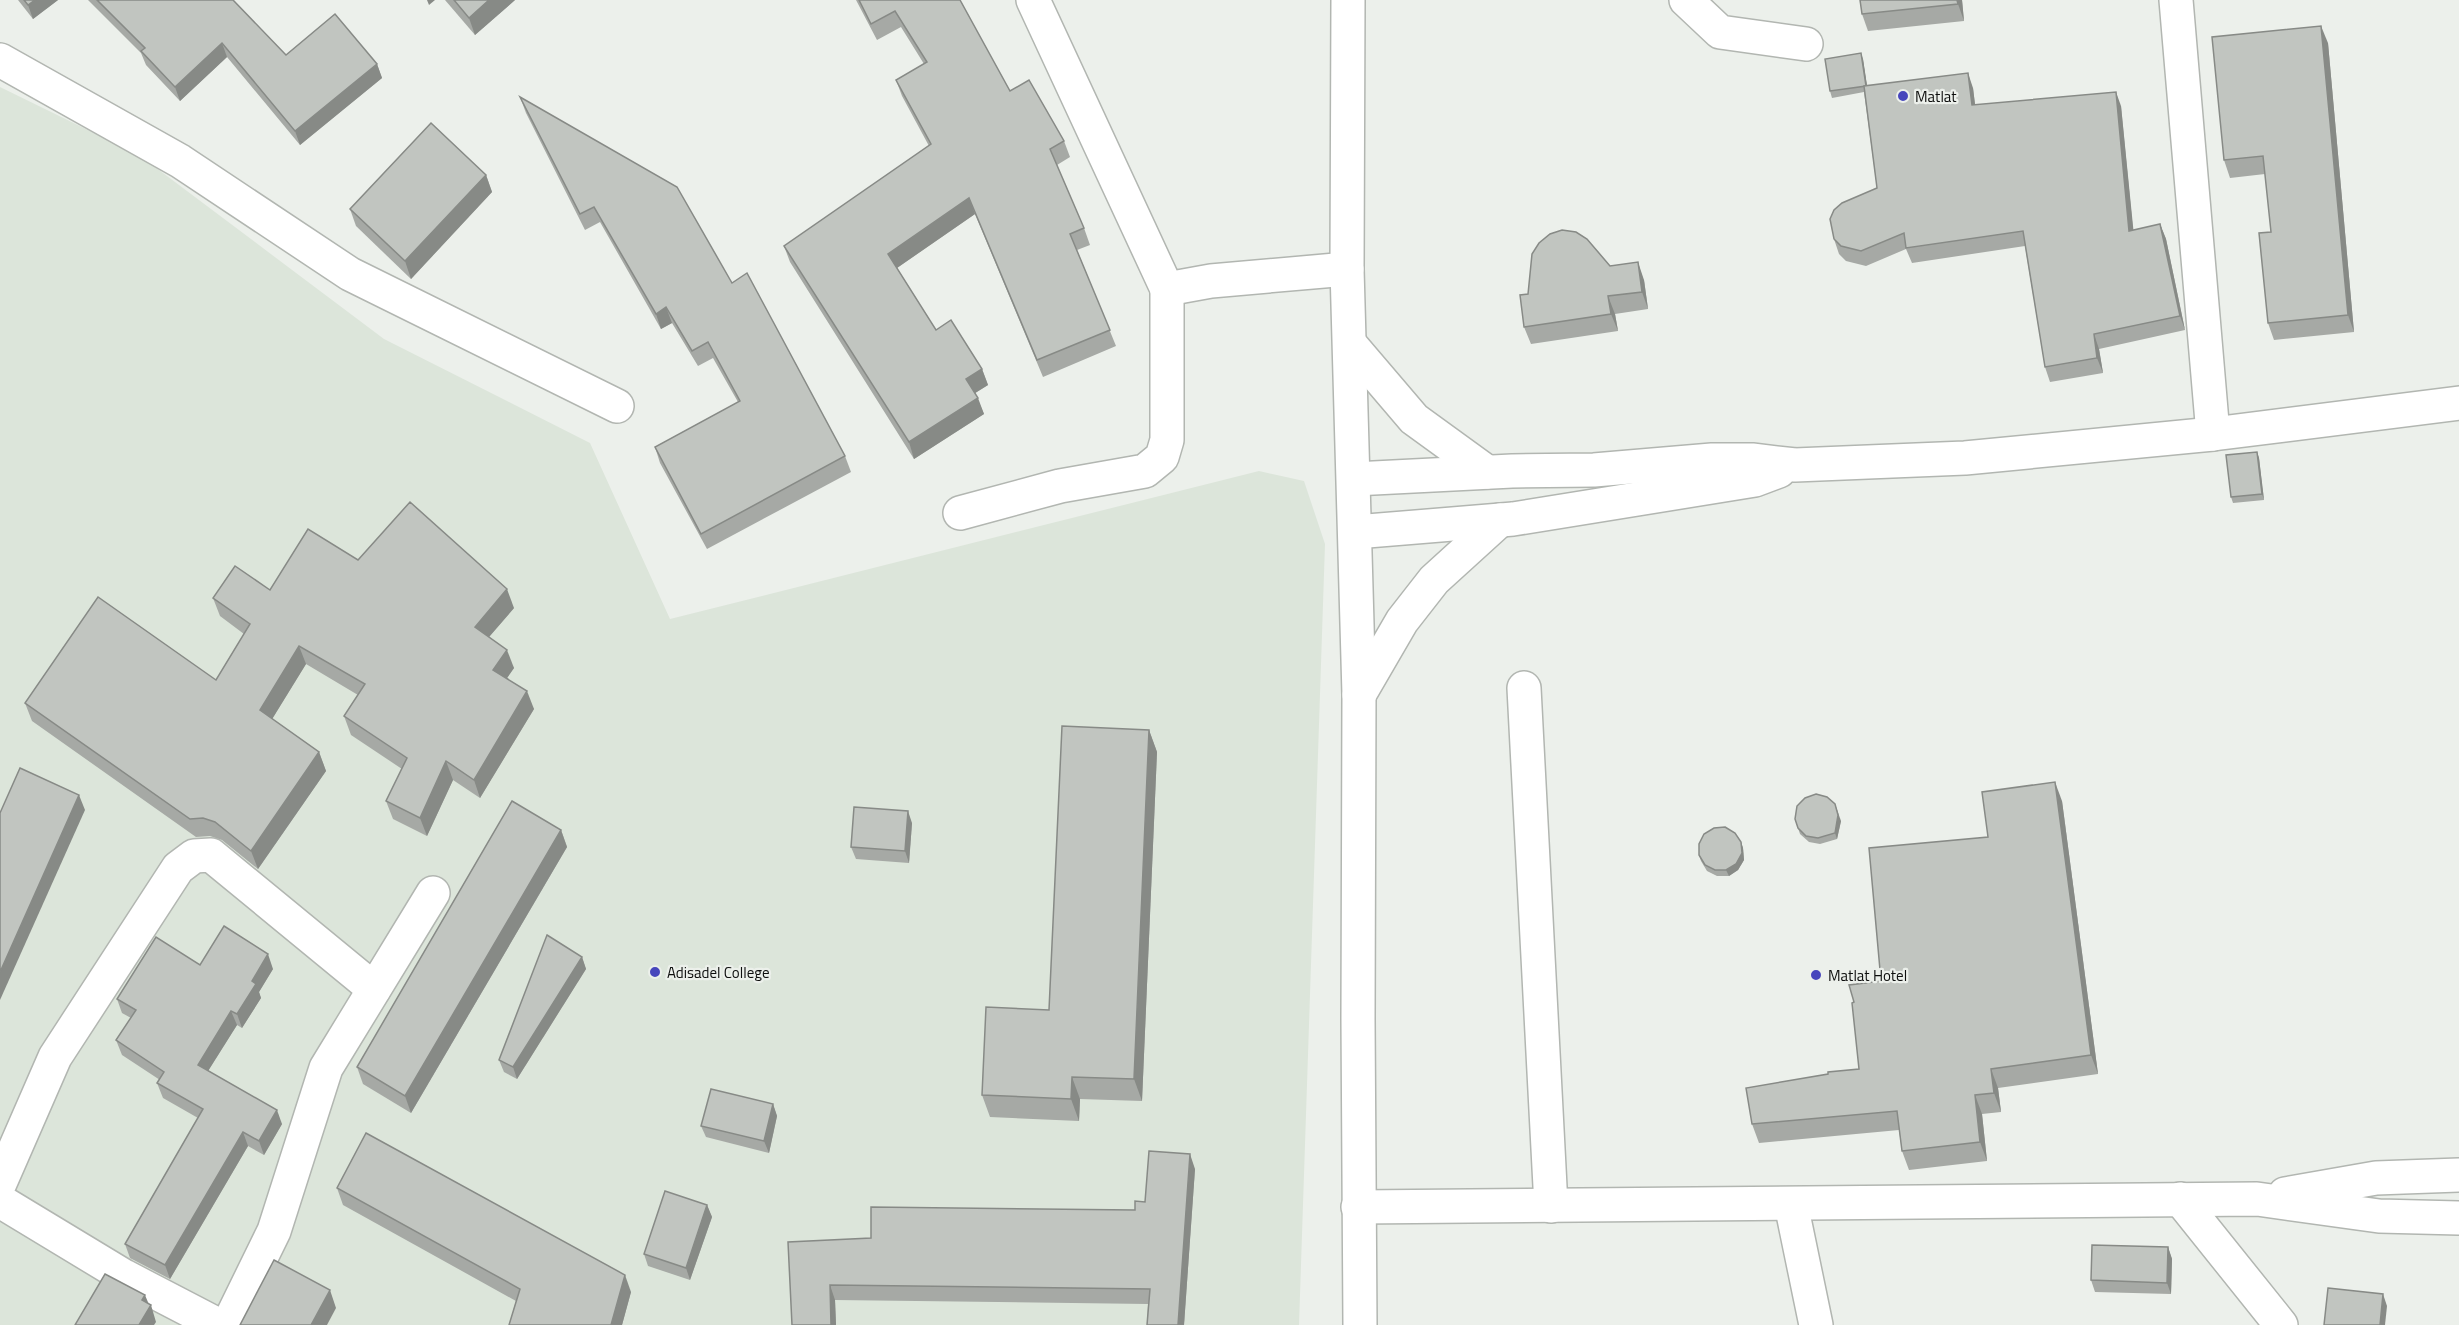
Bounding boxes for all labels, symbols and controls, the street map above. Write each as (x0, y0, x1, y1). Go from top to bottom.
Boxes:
place label: Matlat (1915, 85, 1957, 108)
marker: Matlat (1896, 89, 1910, 103)
place label: Adisadel College (667, 961, 770, 984)
place label: Matlat Hotel (1828, 964, 1907, 987)
marker: Adisadel College (648, 965, 662, 979)
marker: Matlat Hotel (1809, 968, 1823, 982)

